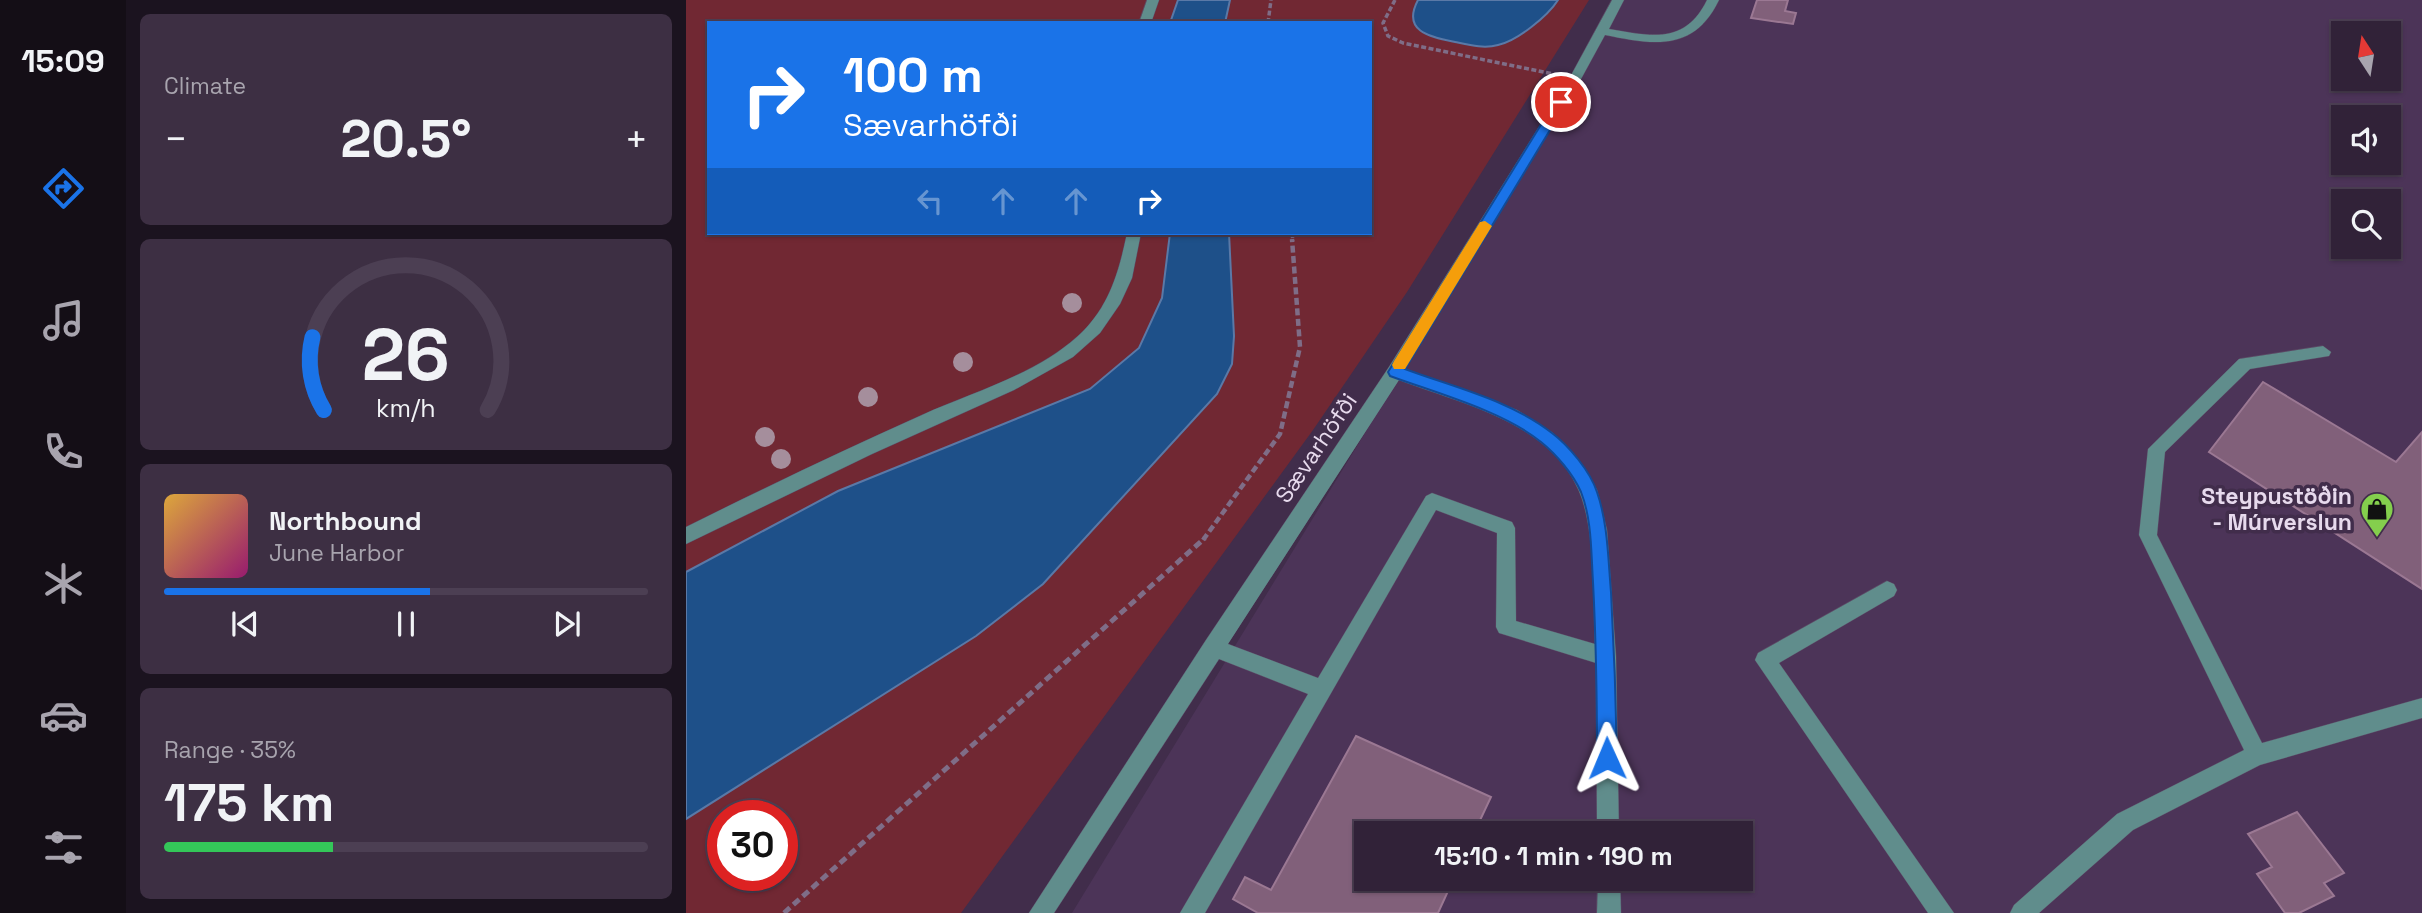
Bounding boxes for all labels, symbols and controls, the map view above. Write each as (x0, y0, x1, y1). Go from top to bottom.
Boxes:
north arrow (2331, 21, 2401, 91)
map controls (2331, 21, 2401, 259)
text: 15:09 (21, 41, 105, 81)
text: 100 m (843, 44, 983, 106)
icon: right (728, 49, 819, 140)
text: Climate (164, 71, 246, 101)
pin (1531, 72, 1591, 132)
icon: arrive (1542, 83, 1580, 121)
text: Sævarhöfði (843, 105, 1018, 145)
button: sound (2331, 105, 2401, 175)
text: 20.5° (340, 106, 472, 172)
text: − (164, 115, 188, 163)
text: + (624, 115, 648, 163)
icon: directions (39, 164, 88, 213)
icon: left (911, 182, 949, 220)
icon: ahead (984, 182, 1022, 220)
icon: ahead (1057, 182, 1095, 220)
icon: right (1130, 182, 1168, 220)
button: search (2331, 189, 2401, 259)
icon: music (39, 296, 88, 345)
text: 26 (362, 309, 450, 402)
street label: Sævarhöfði (1268, 387, 1364, 509)
text: km/h (376, 392, 436, 424)
icon: phone (39, 427, 88, 476)
place label: Steypustöðin - Múrverslun (2201, 481, 2352, 537)
shop icon: Steypustöðin - Múrverslun (2358, 490, 2396, 539)
text: Northbound (269, 504, 422, 538)
text: June Harbor (269, 538, 404, 568)
icon: climate (39, 559, 88, 608)
icon: previous (226, 605, 264, 643)
icon: pause (387, 605, 425, 643)
icon: next (548, 605, 586, 643)
icon: car (39, 691, 88, 740)
position arrow (1570, 721, 1644, 795)
text: Range · 35% (164, 735, 296, 765)
text: 175 km (164, 770, 334, 836)
speed limit sign: 30 (707, 800, 798, 891)
icon: filters (39, 823, 88, 872)
text: 15:10 · 1 min · 190 m (1434, 839, 1673, 873)

